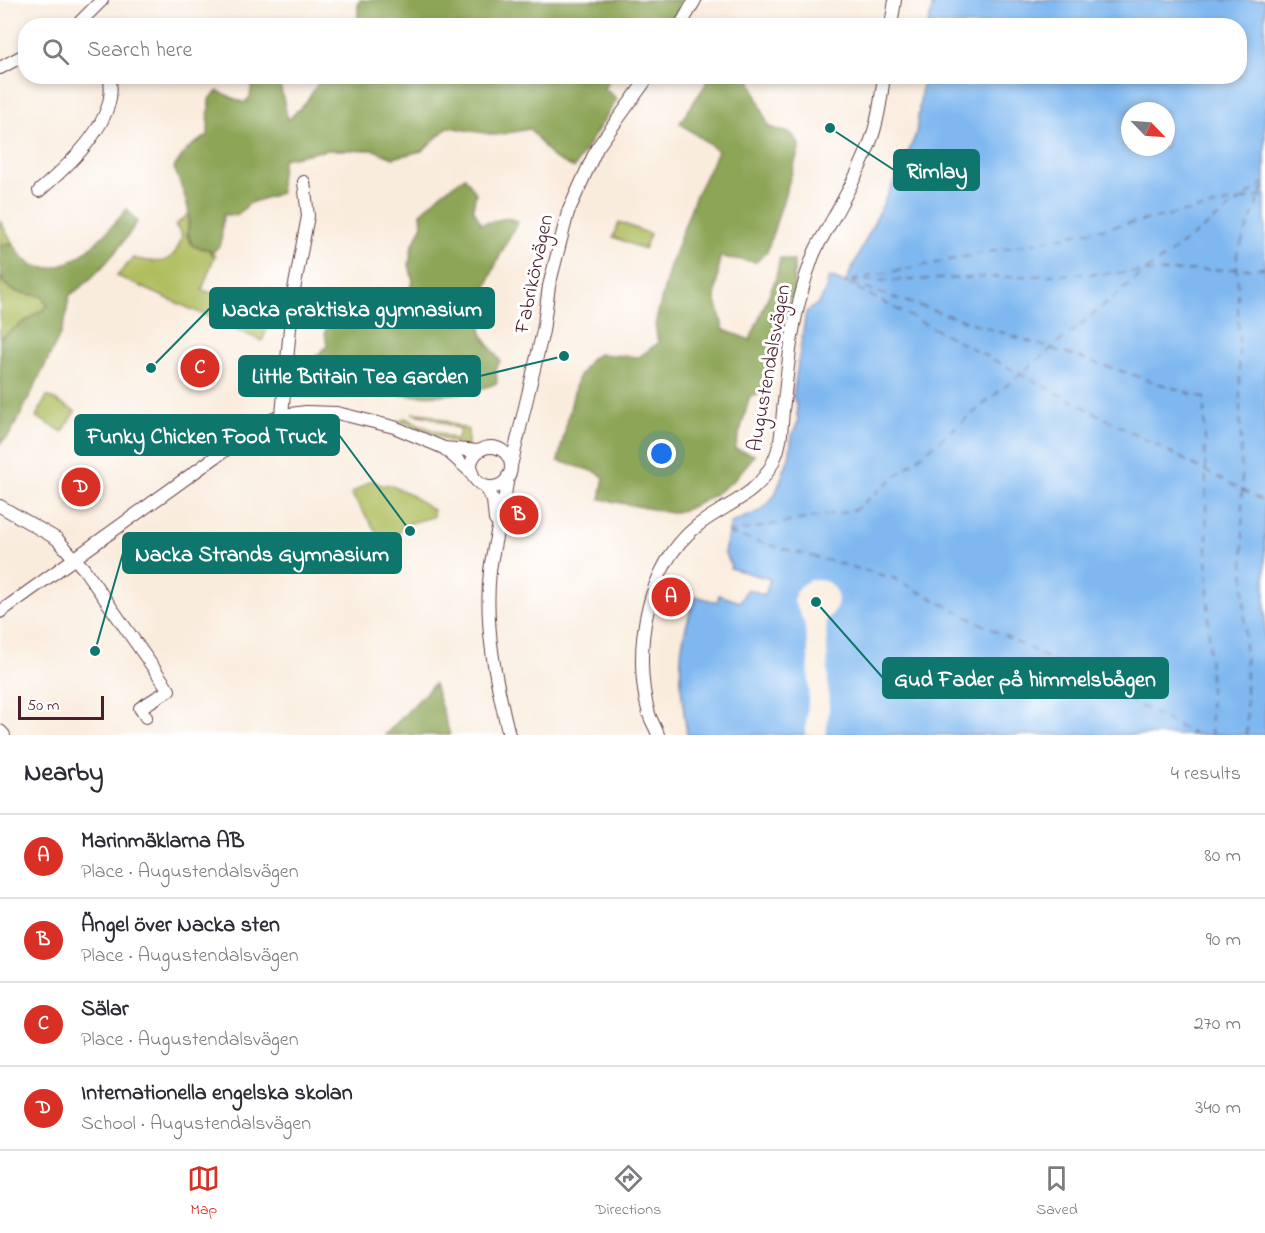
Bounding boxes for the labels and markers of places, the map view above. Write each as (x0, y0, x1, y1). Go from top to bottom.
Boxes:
callout: Rimlay (894, 150, 979, 190)
callout: Nacka praktiska gymnasium (210, 288, 494, 328)
pin: C (180, 346, 220, 391)
callout: Little Britain Tea Garden (239, 356, 480, 396)
callout: Funky Chicken Food Truck (75, 415, 339, 455)
pin: D (62, 464, 100, 510)
pin: B (500, 492, 538, 538)
callout: Nacka Strands Gymnasium (123, 533, 401, 573)
pin: A (652, 574, 690, 620)
callout: Gud Fader på himmelsbågen (883, 658, 1168, 698)

